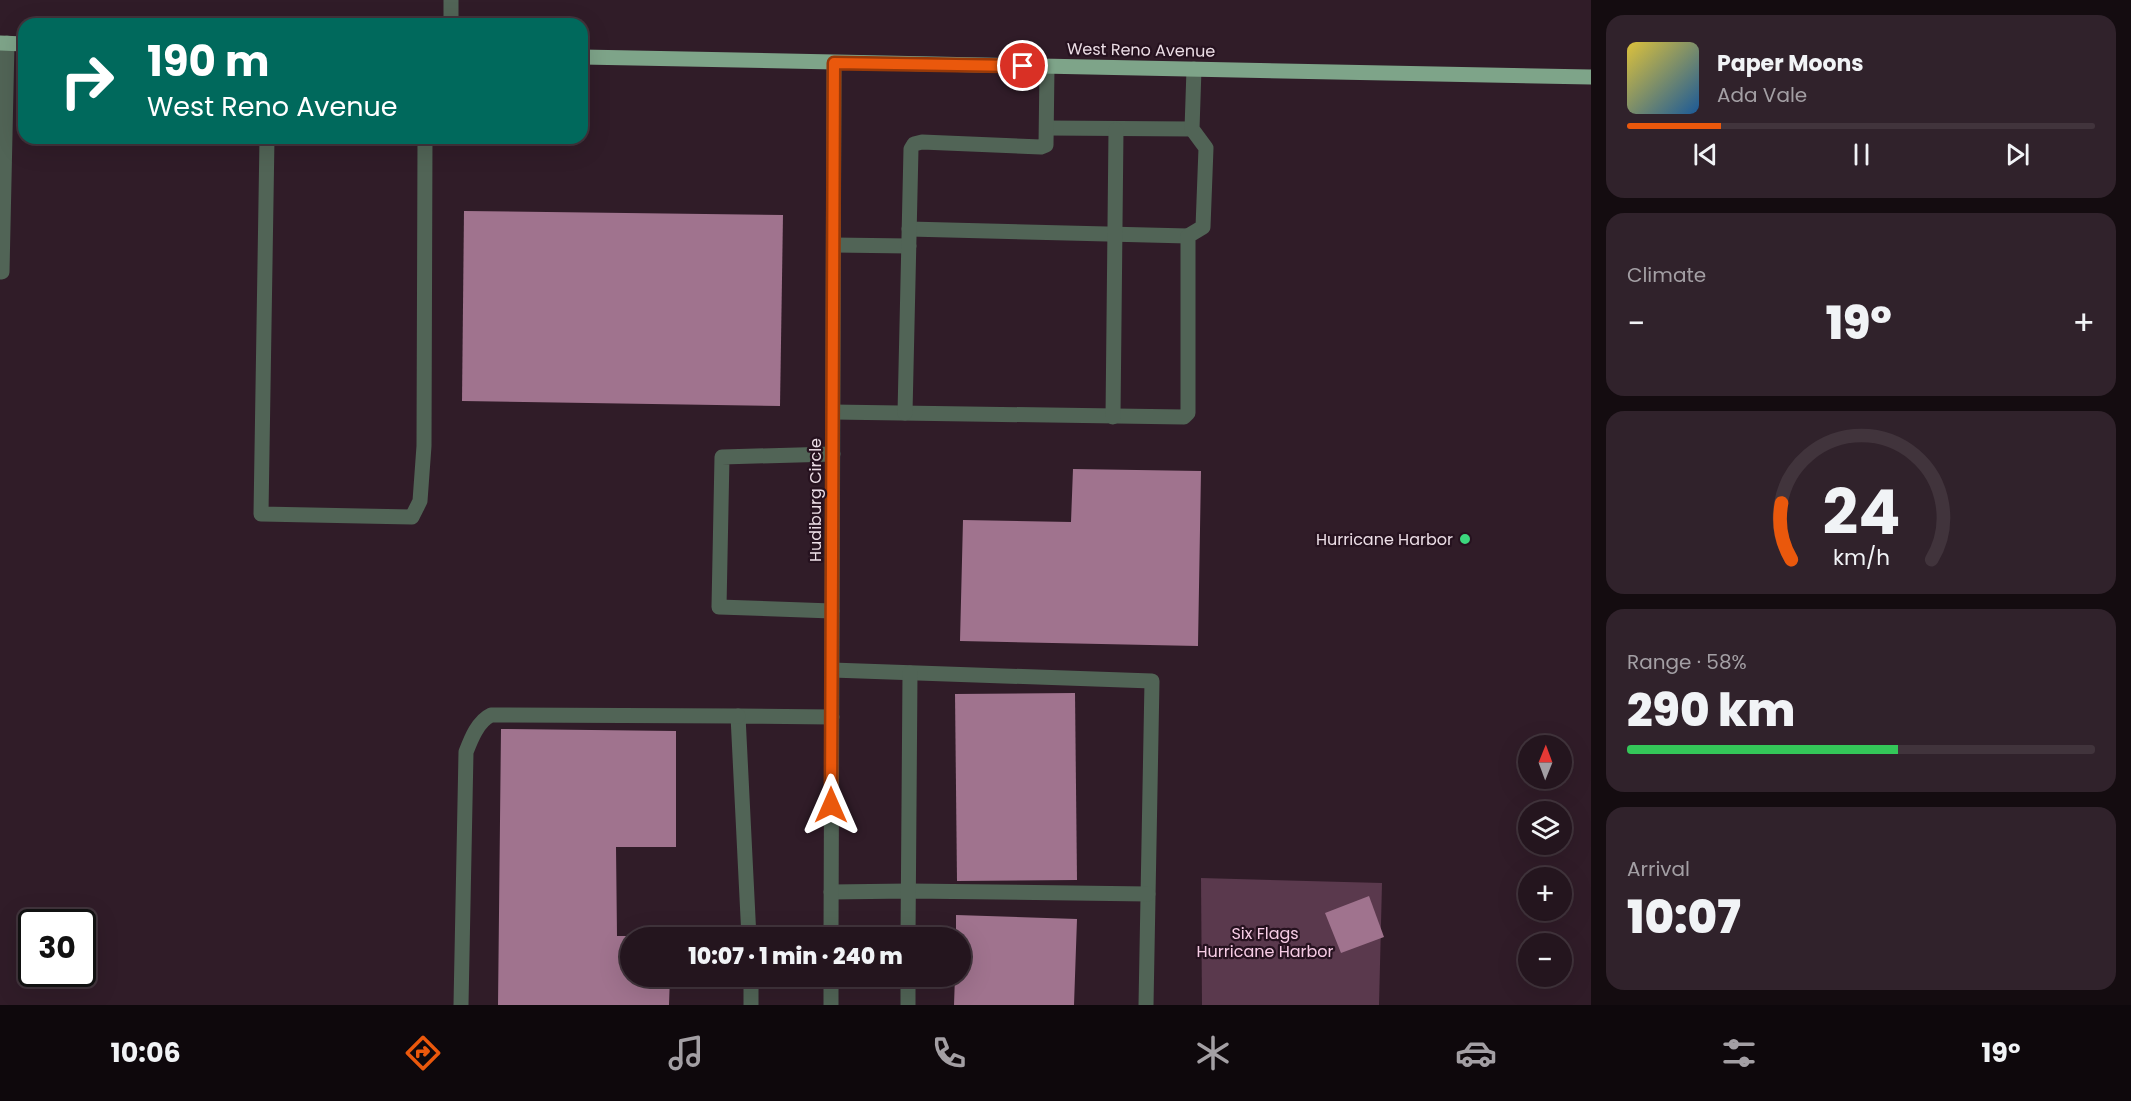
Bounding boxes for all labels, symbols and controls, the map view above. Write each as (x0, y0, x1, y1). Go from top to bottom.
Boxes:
text: 190 m (147, 32, 269, 91)
street label: West Reno Avenue (1067, 37, 1215, 63)
pin (997, 40, 1048, 91)
icon: right (48, 42, 126, 120)
text: Paper Moons (1717, 48, 1864, 79)
icon: arrive (1006, 49, 1039, 82)
text: Ada Vale (1717, 81, 1807, 109)
text: West Reno Avenue (147, 88, 398, 125)
icon: previous (1689, 138, 1722, 171)
icon: pause (1845, 138, 1878, 171)
icon: next (2001, 138, 2034, 171)
text: Climate (1627, 261, 1706, 289)
text: 19° (1826, 292, 1892, 355)
text: − (1627, 300, 1645, 347)
text: + (2072, 300, 2095, 347)
street label: Hudiburg Circle (804, 438, 827, 562)
text: 24 (1822, 468, 1900, 556)
place label: Hurricane Harbor (1316, 528, 1453, 551)
marker: Hurricane Harbor (1458, 532, 1472, 546)
text: km/h (1832, 542, 1890, 573)
text: Range · 58% (1627, 648, 1747, 676)
text: 290 km (1627, 679, 1795, 742)
north arrow (1518, 735, 1572, 789)
map controls (1518, 735, 1572, 987)
position arrow (799, 773, 863, 837)
button: layers (1518, 801, 1572, 855)
text: Arrival (1627, 855, 1690, 883)
button: + (1518, 867, 1572, 921)
text: 10:07 (1627, 886, 1741, 949)
speed limit sign: 30 (18, 909, 96, 987)
park label: Six Flags Hurricane Harbor (1196, 922, 1334, 963)
button: − (1518, 933, 1572, 987)
text: 10:07 · 1 min · 240 m (688, 941, 903, 972)
icon: directions (402, 1032, 444, 1074)
icon: music (665, 1032, 707, 1074)
icon: phone (928, 1032, 970, 1074)
icon: climate (1192, 1032, 1234, 1074)
icon: car (1455, 1032, 1497, 1074)
icon: filters (1718, 1032, 1760, 1074)
text: 10:06 (111, 1034, 181, 1071)
text: 19° (1981, 1034, 2020, 1071)

